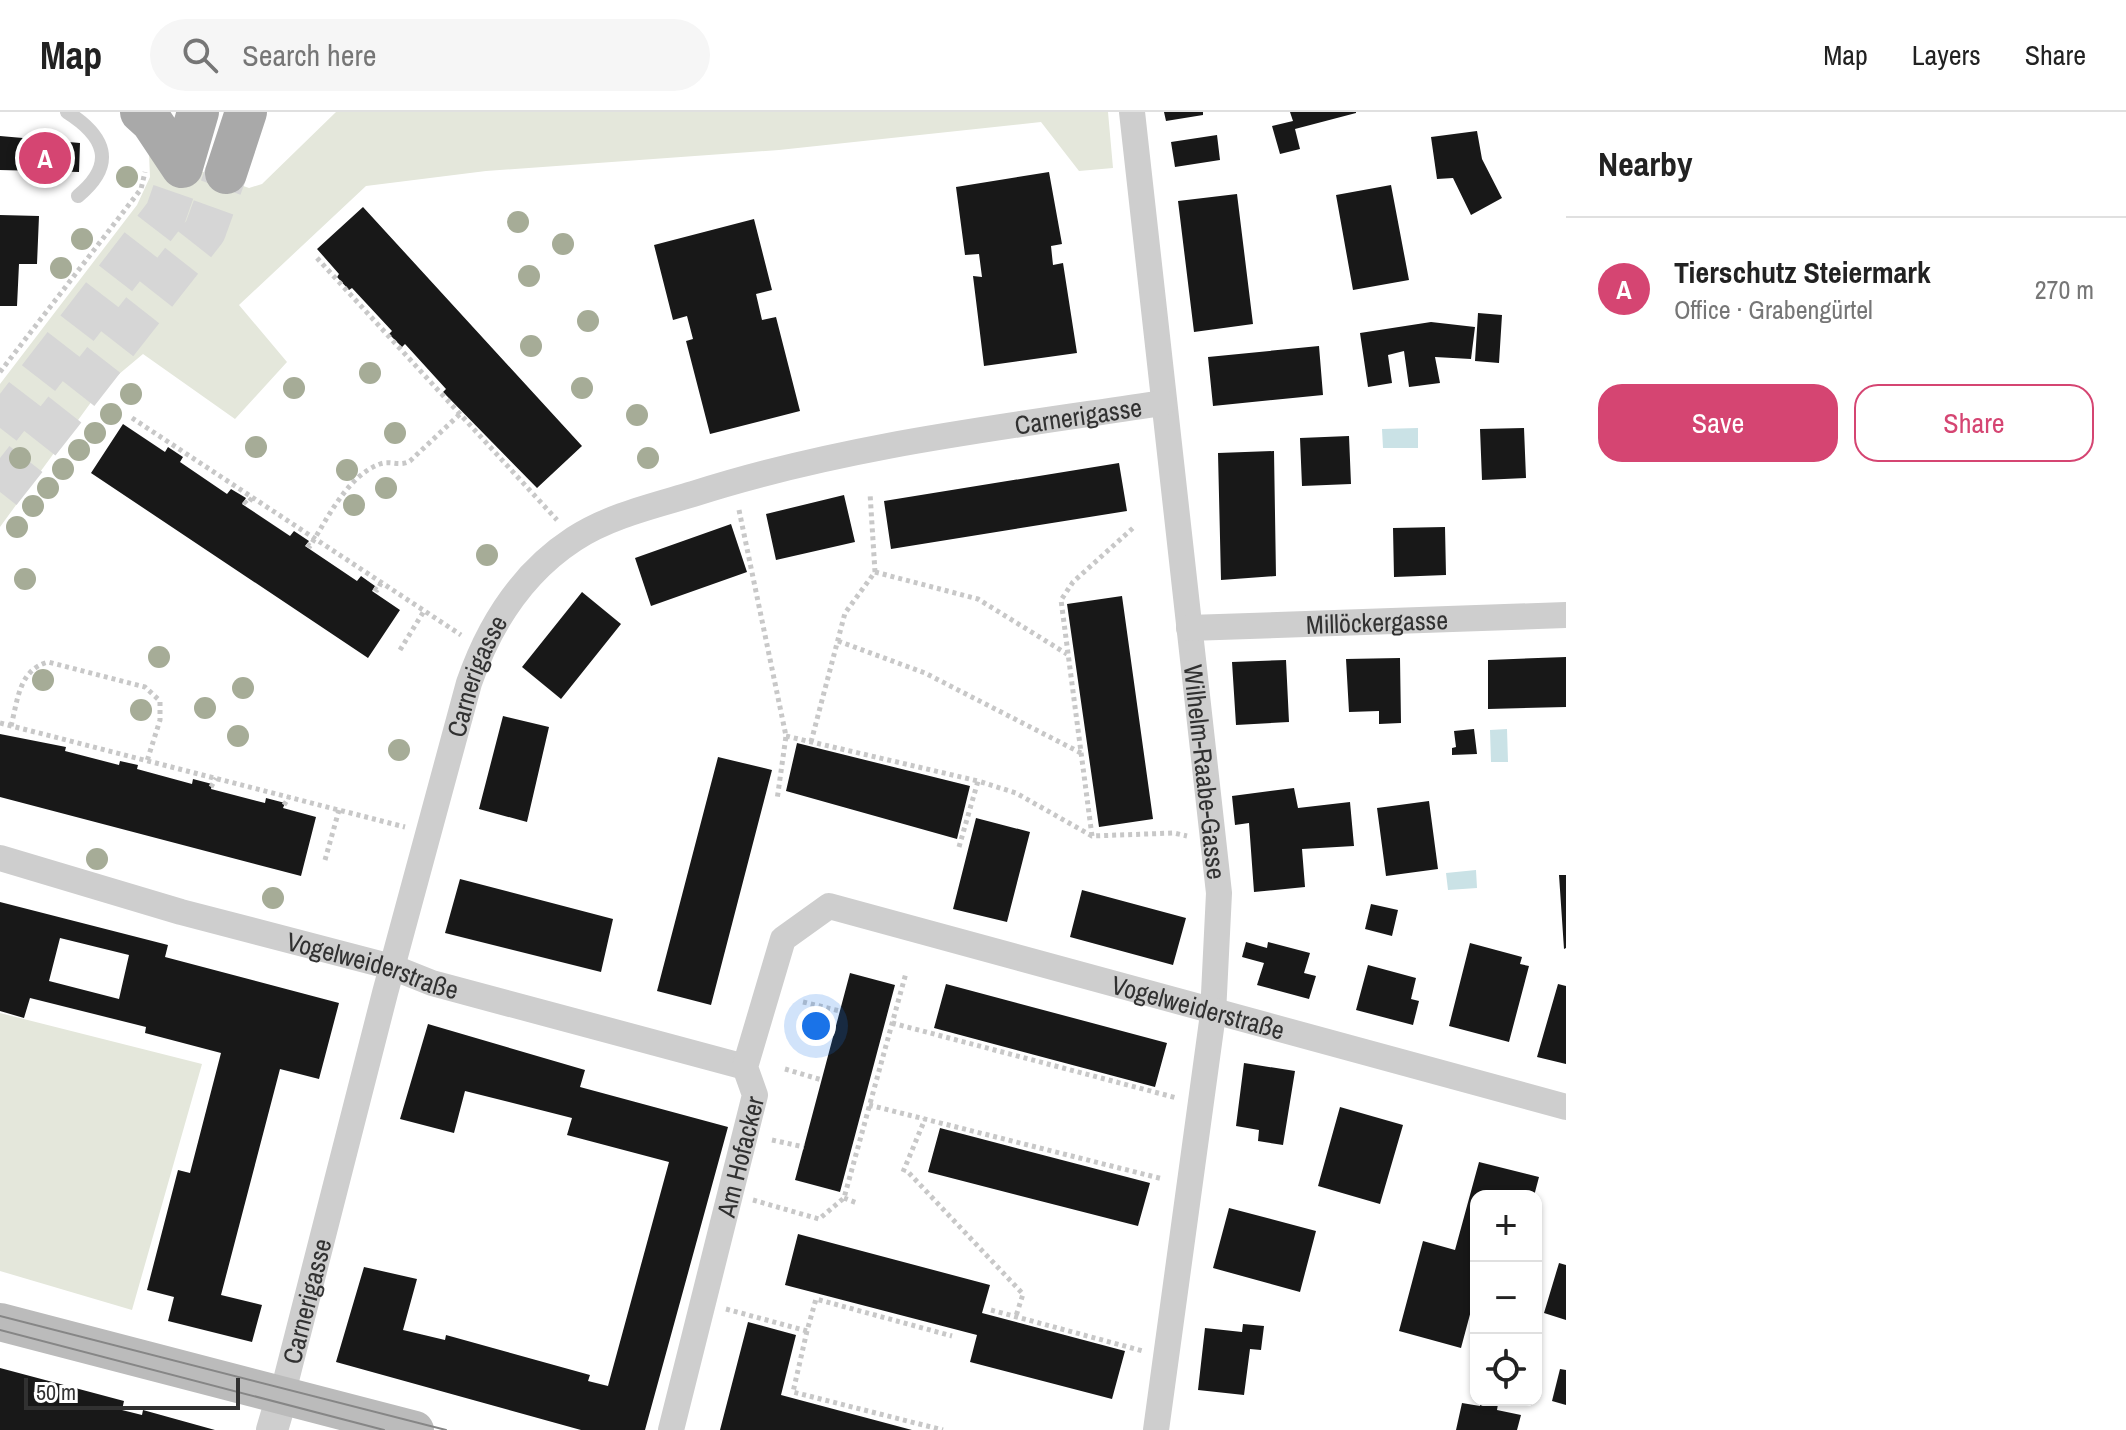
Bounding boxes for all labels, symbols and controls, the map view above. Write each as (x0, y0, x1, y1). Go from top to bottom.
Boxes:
search box (150, 19, 710, 91)
text: Map (40, 30, 102, 81)
icon: search (178, 33, 222, 77)
text: Search here (242, 35, 376, 75)
text: Map (1823, 36, 1868, 74)
text: Layers (1912, 36, 1981, 74)
text: Share (2025, 36, 2086, 74)
pin: A (19, 128, 71, 188)
text: Nearby (1598, 141, 1693, 187)
text: Tierschutz Steiermark (1674, 252, 1931, 292)
text: A (1616, 272, 1632, 307)
text: 270 m (2035, 272, 2094, 307)
text: Office · Grabengürtel (1674, 292, 1873, 327)
button: Save (1598, 384, 1838, 462)
button: Share (1854, 384, 2094, 462)
street label: Carnerigasse (1012, 389, 1144, 442)
street label: Millöckergasse (1305, 602, 1449, 641)
street label: Carnerigasse (438, 608, 515, 741)
street label: Wilhelm-Raabe-Gasse (1176, 663, 1235, 881)
street label: Vogelweiderstraße (283, 923, 463, 1007)
street label: Vogelweiderstraße (1108, 966, 1289, 1047)
your location (796, 1006, 836, 1046)
street label: Am Hofacker (707, 1092, 772, 1221)
map controls (1470, 1190, 1542, 1406)
button: + (1470, 1190, 1542, 1262)
street label: Carnerigasse (273, 1235, 339, 1367)
button: − (1470, 1262, 1542, 1334)
button: locate (1470, 1334, 1542, 1406)
scale bar (24, 1374, 240, 1410)
text: 50 m (36, 1377, 76, 1407)

